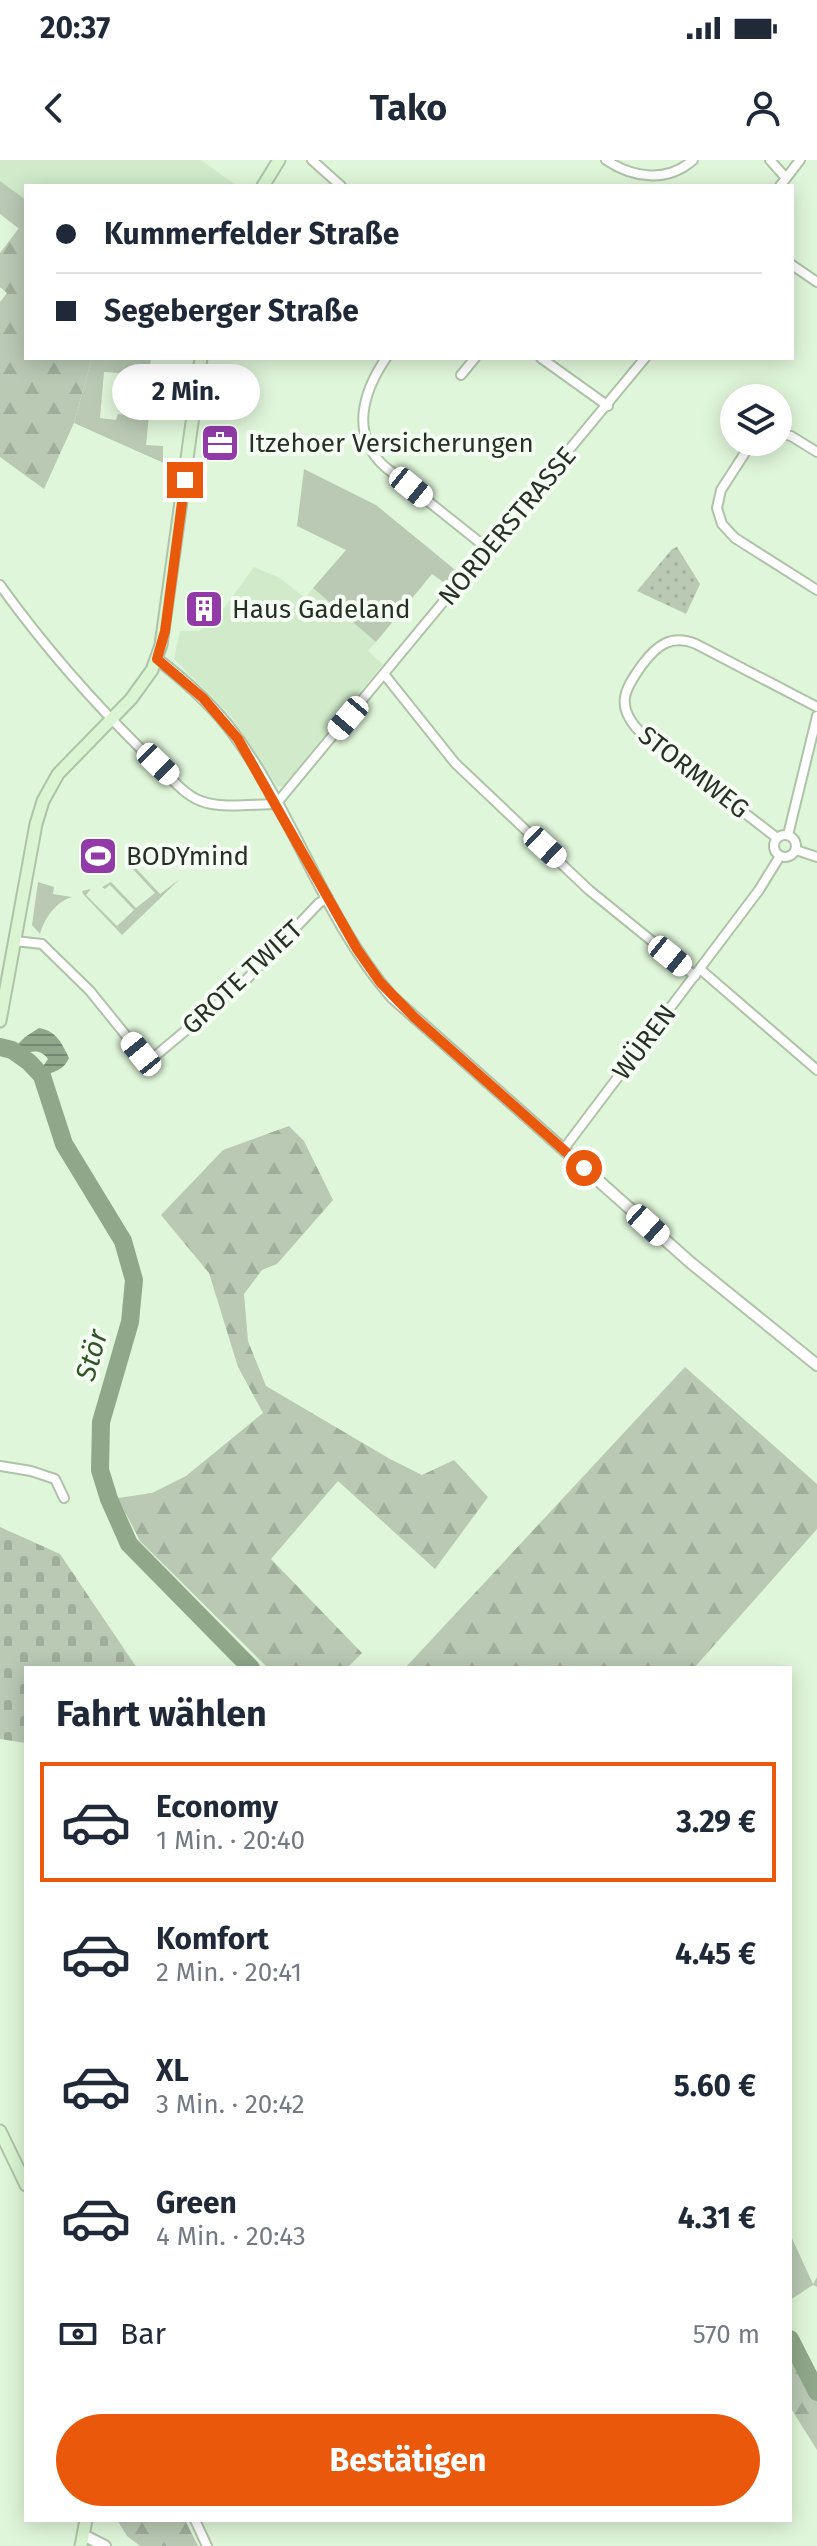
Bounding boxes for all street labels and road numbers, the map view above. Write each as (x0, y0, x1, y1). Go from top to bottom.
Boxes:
street label: NORDERSTRASSE (432, 441, 583, 612)
street label: STORMWEG (632, 720, 755, 825)
street label: GROTE TWIET (176, 913, 309, 1041)
street label: WÜREN (606, 999, 683, 1086)

